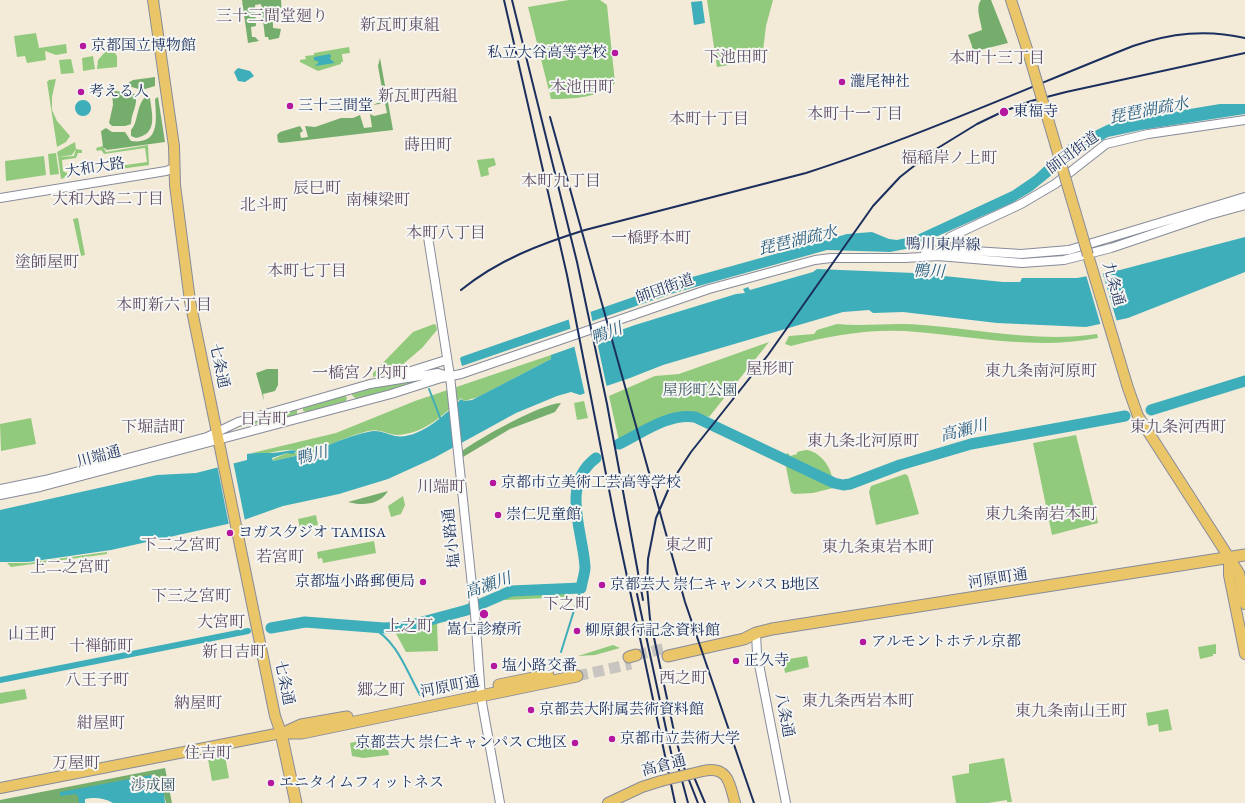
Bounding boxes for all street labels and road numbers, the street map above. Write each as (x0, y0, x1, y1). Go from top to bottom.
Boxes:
street label: 師団街道 (1043, 128, 1103, 178)
street label: 大和大路 (64, 154, 126, 182)
street label: 鴨川東岸線 (905, 235, 981, 255)
street label: 九条通 (1098, 260, 1128, 308)
street label: 師団街道 (634, 271, 696, 307)
street label: 七条通 (206, 342, 232, 390)
street label: 川端通 (75, 442, 123, 472)
street label: 塩小路通 (440, 507, 464, 569)
street label: 河原町通 (967, 565, 1029, 593)
street label: 七条通 (271, 659, 297, 707)
street label: 河原町通 (419, 672, 481, 702)
street label: 八条通 (771, 691, 797, 739)
street label: 高倉通 (640, 751, 688, 781)

